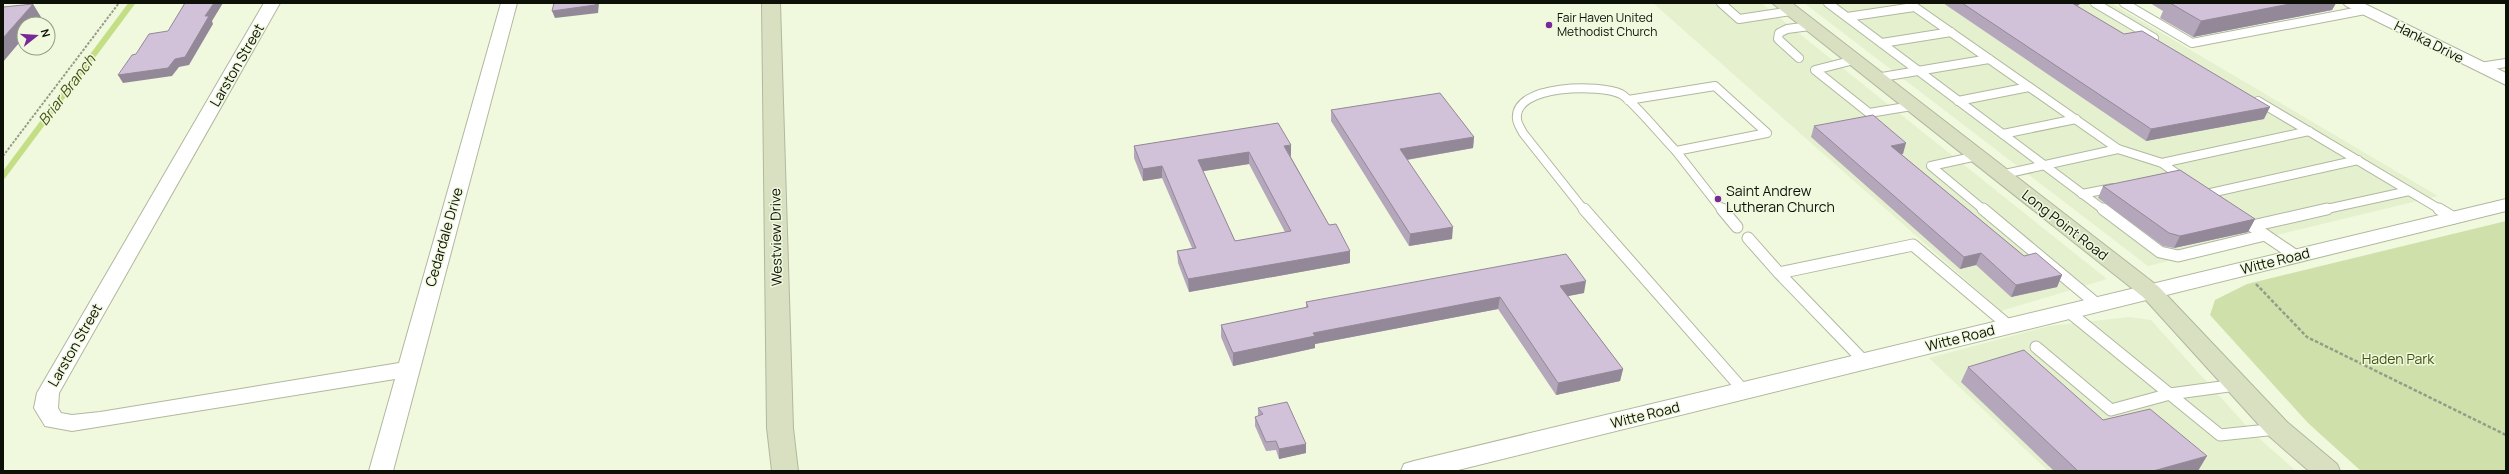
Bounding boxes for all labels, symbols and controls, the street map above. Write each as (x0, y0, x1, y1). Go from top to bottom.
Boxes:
place label: Fair Haven United Methodist Church (1557, 9, 1657, 40)
north arrow (16, 16, 56, 56)
street label: Hanka Drive (2391, 16, 2467, 67)
street label: Larston Street (205, 19, 268, 110)
marker: Fair Haven United Methodist Church (1544, 20, 1554, 30)
text: N (38, 27, 54, 39)
water label: Briar Branch (33, 49, 101, 129)
place label: Saint Andrew Lutheran Church (1726, 181, 1835, 216)
street label: Cedardale Drive (420, 185, 467, 289)
street label: Long Point Road (2018, 185, 2112, 264)
street label: Westview Drive (765, 188, 786, 286)
marker: Saint Andrew Lutheran Church (1713, 194, 1723, 204)
street label: Witte Road (2238, 243, 2311, 278)
street label: Larston Street (43, 299, 106, 390)
street label: Witte Road (1923, 320, 1996, 355)
park label: Haden Park (2362, 349, 2435, 368)
street label: Witte Road (1608, 397, 1681, 432)

